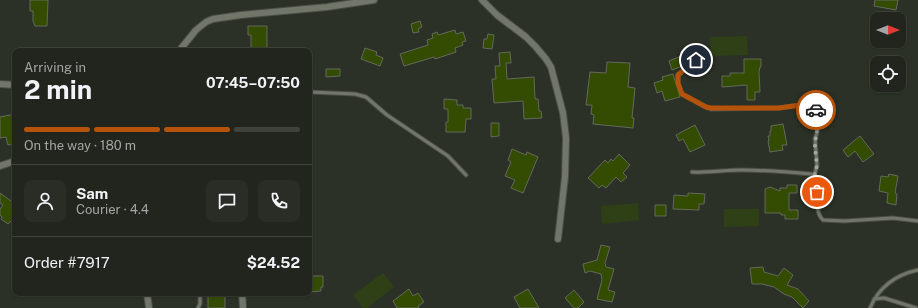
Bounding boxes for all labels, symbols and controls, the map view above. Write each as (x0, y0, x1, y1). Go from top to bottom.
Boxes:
north arrow (870, 12, 906, 48)
map controls (870, 12, 906, 92)
pin (679, 43, 713, 77)
icon: home (685, 49, 707, 71)
button: locate (870, 56, 906, 92)
text: Arriving in (24, 60, 86, 75)
text: 2 min (24, 74, 92, 105)
text: 07:45–07:50 (206, 74, 300, 91)
courier (796, 90, 836, 130)
icon: car (805, 99, 827, 121)
text: On the way · 180 m (24, 138, 136, 153)
pin (800, 175, 834, 209)
button: person (24, 180, 66, 222)
button: chat (206, 180, 248, 222)
button: phone (258, 180, 300, 222)
icon: bag (806, 181, 828, 203)
text: Sam (76, 185, 108, 202)
text: Courier · 4.4 (76, 202, 149, 217)
text: Order #7917 (24, 254, 110, 271)
text: $24.52 (247, 254, 300, 271)

